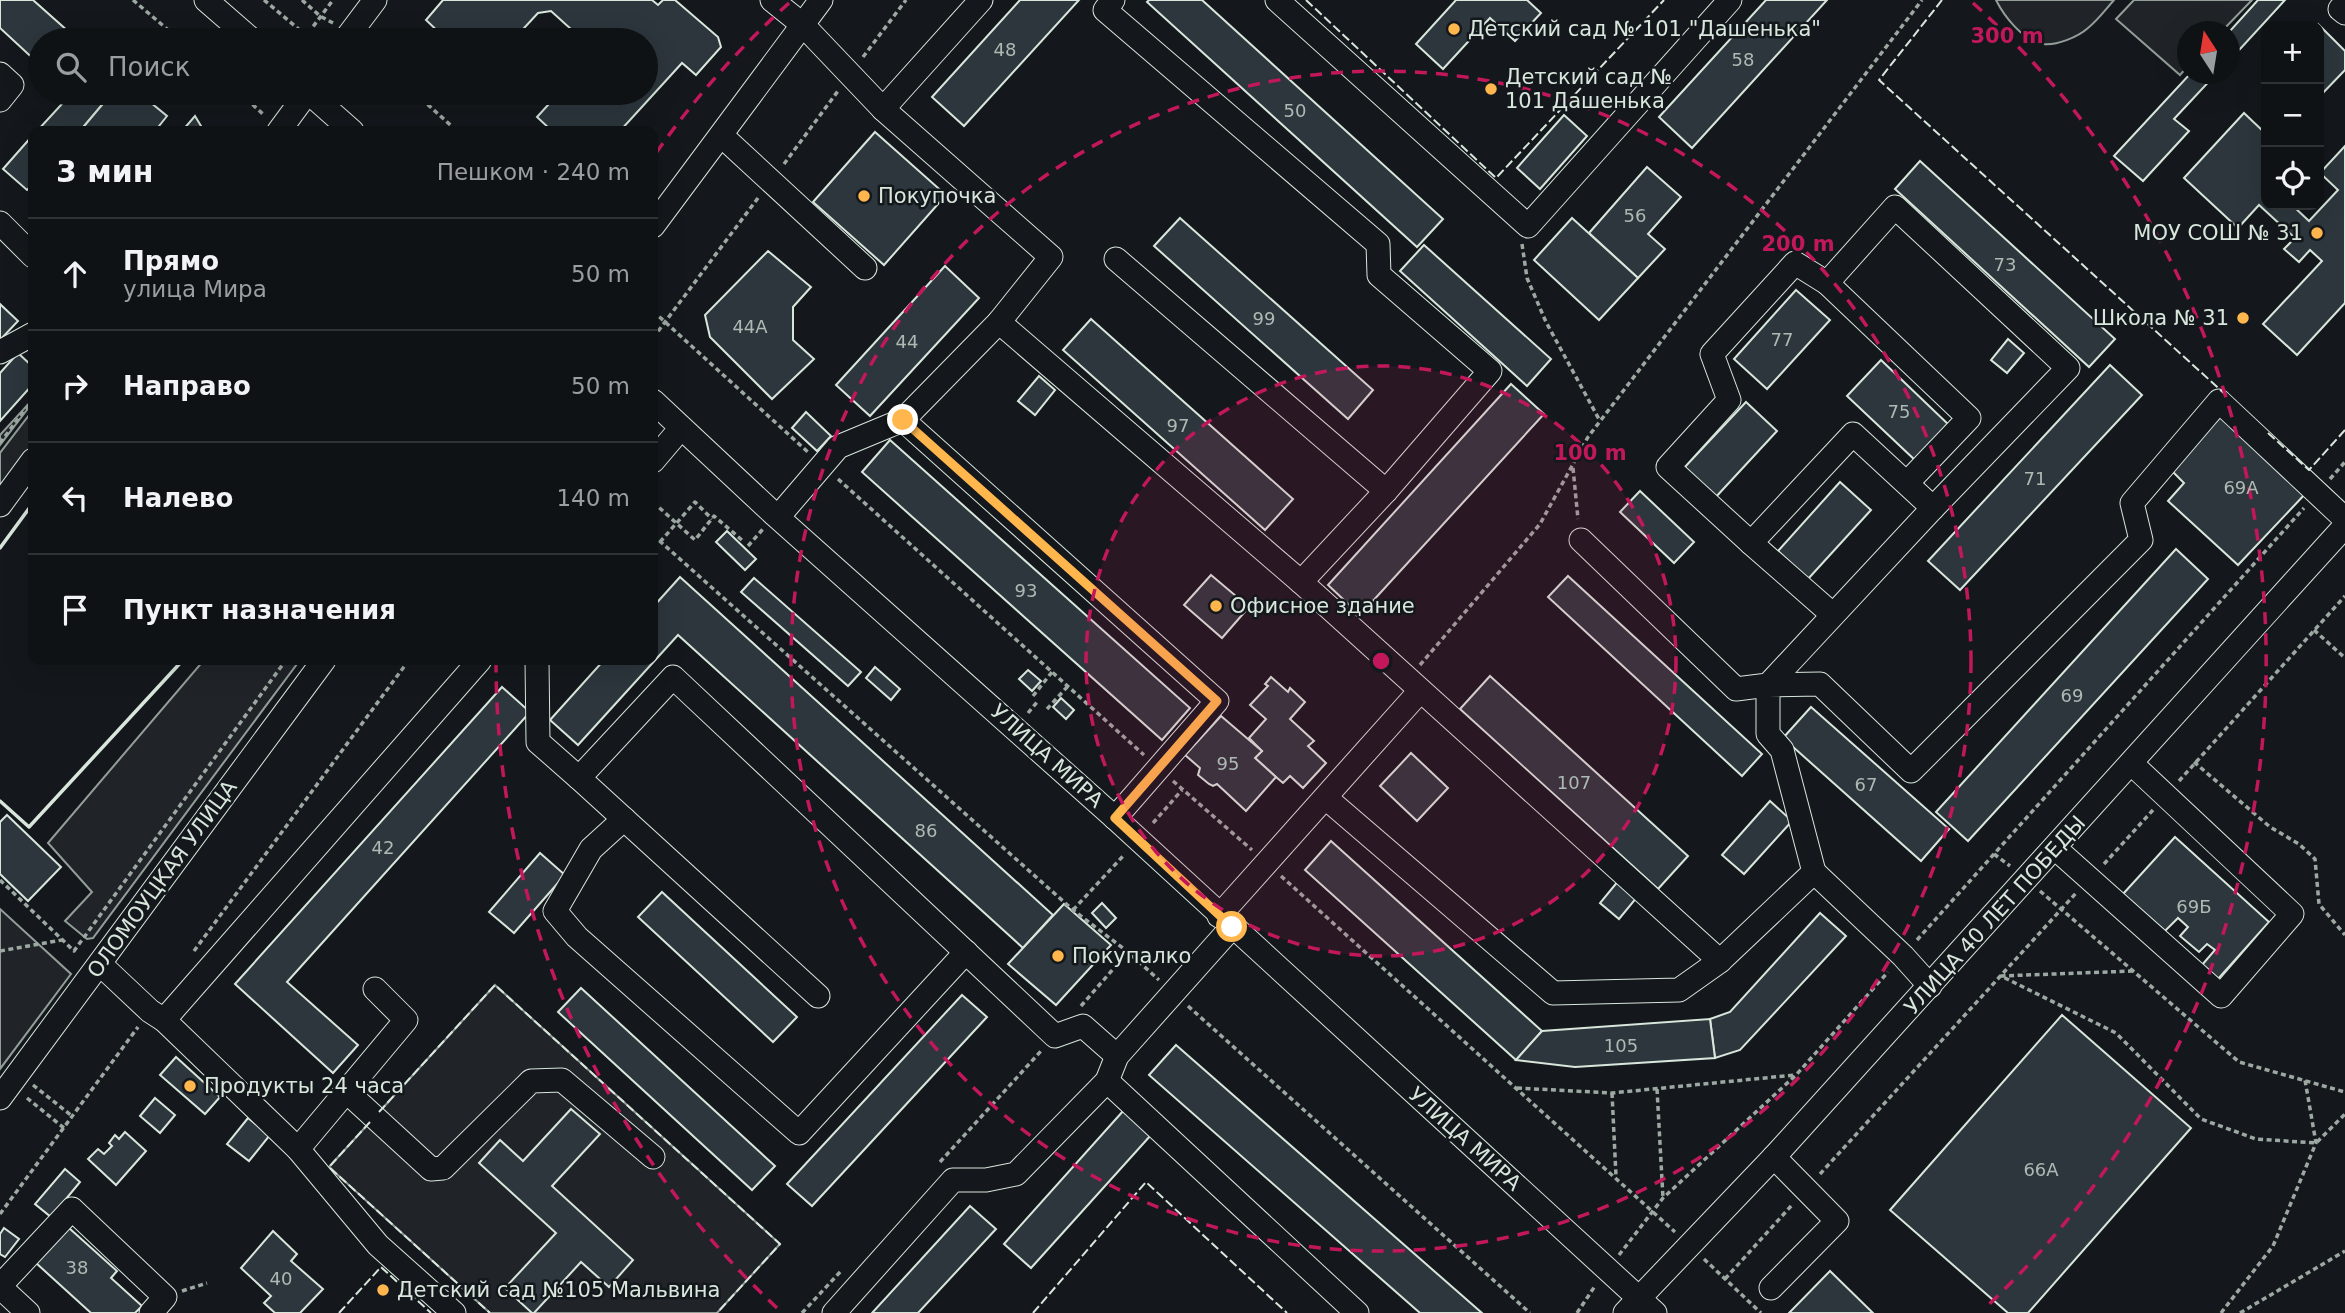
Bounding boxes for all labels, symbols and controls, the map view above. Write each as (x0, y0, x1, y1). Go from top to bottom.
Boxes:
place label: Детский сад № 101 "Дашенька" (1468, 17, 1821, 41)
marker: Детский сад № 101 "Дашенька" (1446, 21, 1462, 37)
north arrow (2177, 21, 2240, 84)
map controls (2261, 21, 2324, 210)
button: + (2261, 21, 2324, 84)
text: 300 m (1970, 24, 2044, 48)
search box (28, 28, 658, 105)
house number: 48 (994, 39, 1016, 60)
icon: search (52, 48, 90, 86)
house number: 58 (1732, 49, 1754, 70)
text: Поиск (108, 52, 190, 82)
place label: Детский сад № 101 Дашенька (1505, 65, 1672, 113)
marker: Детский сад № 101 Дашенька (1483, 81, 1499, 97)
button: − (2261, 84, 2324, 147)
house number: 50 (1284, 100, 1306, 121)
button: locate (2261, 147, 2324, 210)
text: 3 мин (56, 154, 154, 189)
text: Пешком · 240 m (437, 159, 630, 185)
place label: Покупочка (878, 184, 996, 208)
marker: Покупочка (856, 188, 872, 204)
house number: 56 (1624, 205, 1646, 226)
place label: МОУ СОШ № 31 (2133, 221, 2303, 245)
marker: МОУ СОШ № 31 (2309, 225, 2325, 241)
text: 200 m (1761, 232, 1835, 256)
text: Прямо (123, 246, 219, 276)
house number: 73 (1994, 254, 2016, 275)
icon: ahead (56, 255, 94, 293)
text: 50 m (571, 261, 630, 287)
text: улица Мира (123, 276, 267, 302)
place label: Школа № 31 (2093, 306, 2229, 330)
house number: 99 (1253, 308, 1275, 329)
marker: Школа № 31 (2235, 310, 2251, 326)
house number: 44А (732, 316, 768, 337)
house number: 77 (1771, 329, 1793, 350)
house number: 44 (896, 331, 918, 352)
icon: right (56, 367, 94, 405)
text: Направо (123, 371, 251, 401)
text: 50 m (571, 373, 630, 399)
house number: 75 (1888, 401, 1910, 422)
route end (887, 404, 918, 435)
house number: 97 (1167, 415, 1189, 436)
text: 100 m (1553, 441, 1627, 465)
house number: 71 (2024, 468, 2046, 489)
house number: 69А (2223, 477, 2259, 498)
icon: left (56, 479, 94, 517)
text: Налево (123, 483, 233, 513)
text: 140 m (556, 485, 630, 511)
house number: 93 (1015, 580, 1037, 601)
icon: arrive (56, 591, 94, 629)
place label: Офисное здание (1230, 594, 1415, 618)
text: Пункт назначения (123, 595, 396, 625)
marker: Офисное здание (1208, 598, 1224, 614)
centre of rings (1369, 649, 1393, 673)
house number: 69 (2061, 685, 2083, 706)
street label: УЛИЦА МИРА (986, 699, 1108, 813)
house number: 95 (1217, 753, 1239, 774)
house number: 107 (1557, 772, 1591, 793)
house number: 67 (1855, 774, 1877, 795)
street label: ОЛОМОУЦКАЯ УЛИЦА (82, 775, 242, 982)
street label: УЛИЦА 40 ЛЕТ ПОБЕДЫ (1900, 811, 2090, 1019)
house number: 86 (915, 820, 937, 841)
house number: 42 (372, 837, 394, 858)
house number: 69Б (2176, 896, 2212, 917)
route start (1216, 911, 1247, 942)
place label: Покупалко (1072, 944, 1191, 968)
marker: Покупалко (1050, 948, 1066, 964)
house number: 105 (1604, 1035, 1638, 1056)
place label: Продукты 24 часа (204, 1074, 404, 1098)
marker: Продукты 24 часа (182, 1078, 198, 1094)
street label: УЛИЦА МИРА (1404, 1082, 1526, 1196)
house number: 66А (2023, 1159, 2059, 1180)
house number: 38 (66, 1257, 88, 1278)
house number: 40 (270, 1268, 292, 1289)
place label: Детский сад №105 Мальвина (397, 1278, 720, 1302)
marker: Детский сад №105 Мальвина (375, 1282, 391, 1298)

